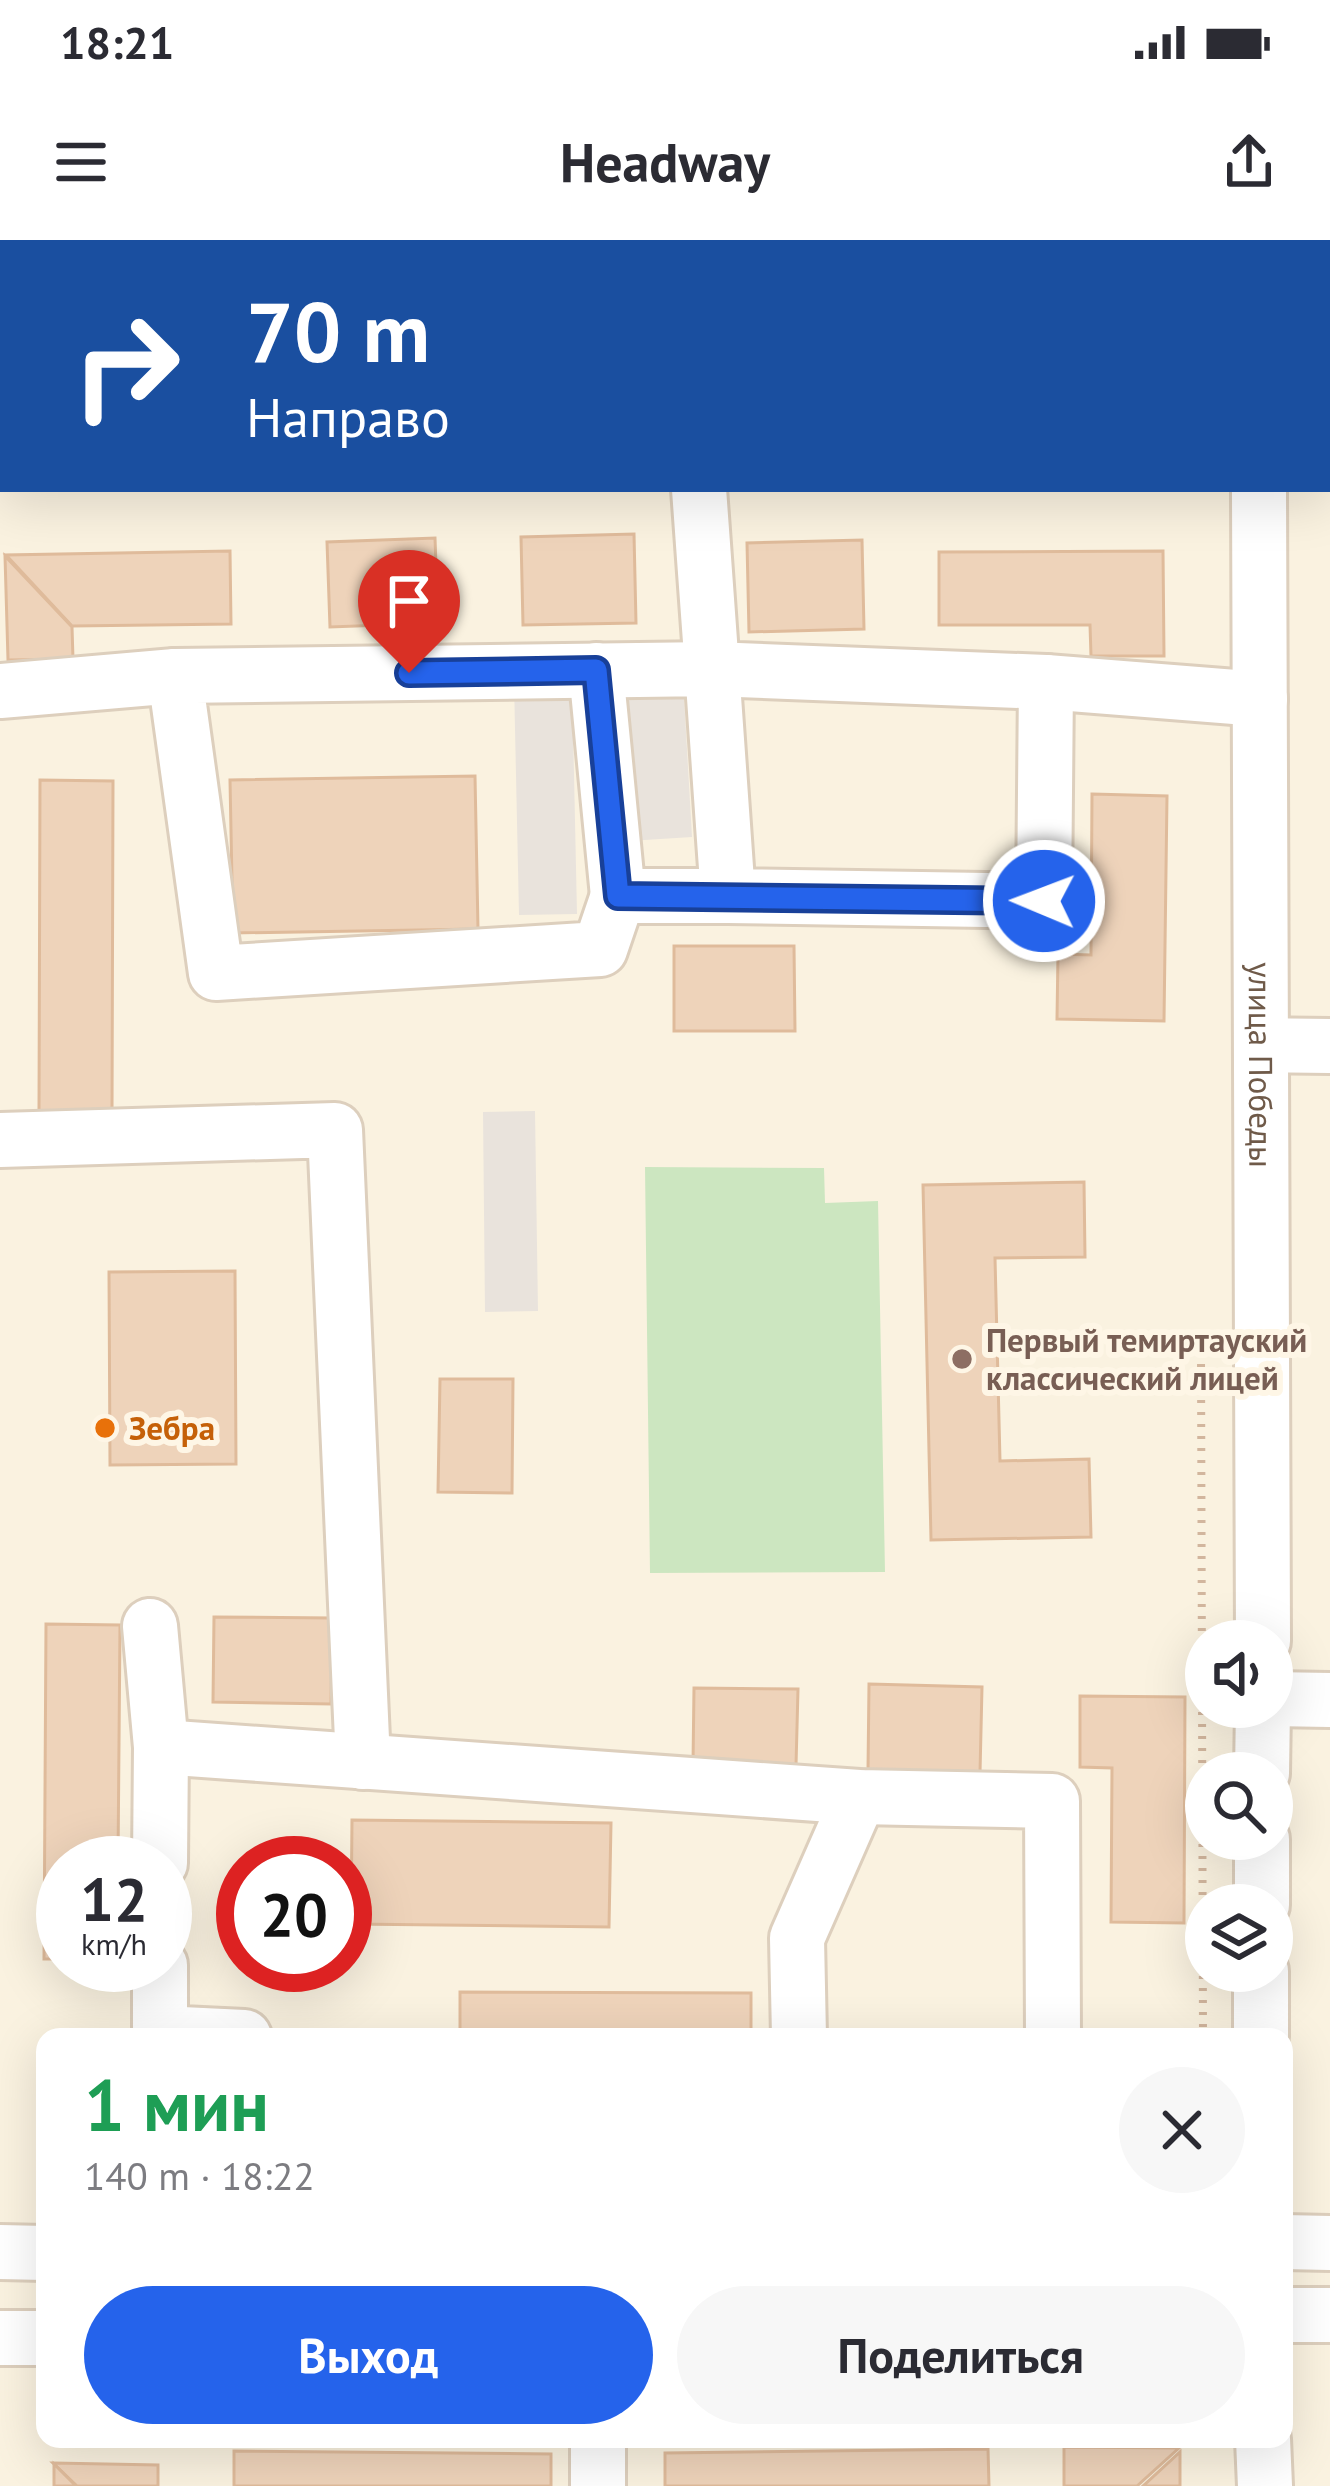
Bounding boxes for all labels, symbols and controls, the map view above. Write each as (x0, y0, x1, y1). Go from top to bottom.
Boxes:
text: 18:21 (60, 13, 174, 71)
text: Headway (560, 127, 770, 197)
icon: menu (48, 129, 114, 195)
icon: share (1216, 129, 1282, 195)
text: 70 m (246, 276, 430, 385)
icon: right (48, 288, 204, 444)
text: Направо (246, 382, 450, 452)
pin (358, 550, 460, 673)
icon: arrive (376, 568, 442, 634)
position arrow (981, 838, 1107, 964)
street label: улица Победы (1240, 962, 1283, 1168)
place label: Первый темиртауский классический лицей (986, 1318, 1307, 1399)
marker: Первый темиртауский классический лицей (949, 1346, 975, 1372)
place label: Зебра (129, 1406, 215, 1449)
marker: Зебра (92, 1415, 118, 1441)
map controls (1185, 1620, 1293, 1992)
button: sound (1185, 1620, 1293, 1728)
button: search (1185, 1752, 1293, 1860)
speed limit sign: 20 (216, 1836, 372, 1992)
text: 12 (80, 1860, 148, 1938)
button: layers (1185, 1884, 1293, 1992)
text: km/h (81, 1924, 147, 1963)
text: 1 мин (84, 2058, 269, 2151)
button: close (1119, 2067, 1245, 2193)
text: 140 m · 18:22 (84, 2150, 315, 2201)
button: Выход (84, 2286, 653, 2424)
button: Поделиться (677, 2286, 1245, 2424)

